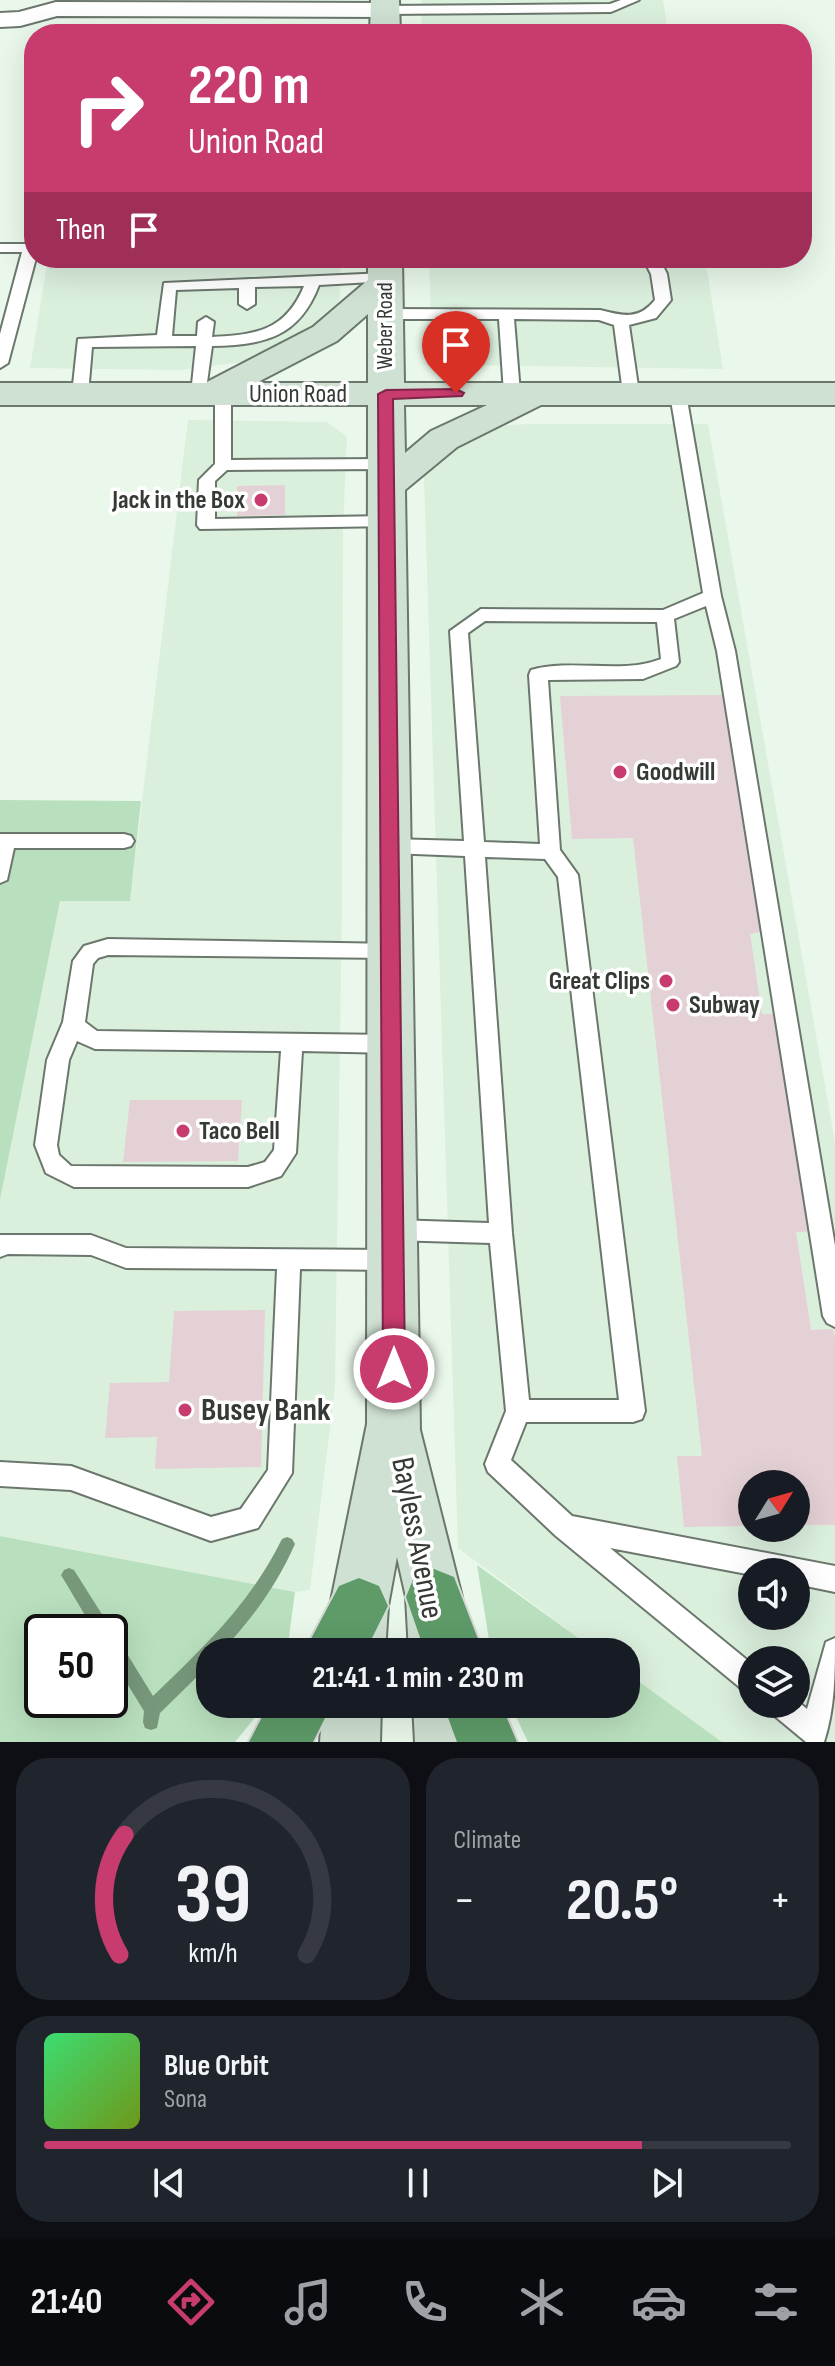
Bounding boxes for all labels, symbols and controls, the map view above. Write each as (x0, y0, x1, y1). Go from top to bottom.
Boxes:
text: 220 m (188, 53, 310, 120)
icon: right (56, 56, 160, 160)
text: Union Road (188, 121, 324, 164)
icon: arrive (122, 208, 166, 252)
text: Then (56, 212, 106, 248)
street label: Weber Road (372, 282, 399, 370)
pin (422, 311, 490, 393)
icon: arrive (434, 323, 478, 367)
street label: Union Road (249, 379, 347, 410)
place label: Jack in the Box (111, 485, 245, 516)
marker: Jack in the Box (252, 491, 270, 509)
place label: Goodwill (636, 757, 715, 788)
marker: Goodwill (611, 763, 629, 781)
place label: Great Clips (549, 966, 650, 997)
marker: Great Clips (657, 972, 675, 990)
place label: Subway (689, 990, 760, 1021)
marker: Subway (664, 996, 682, 1014)
place label: Taco Bell (199, 1116, 280, 1147)
marker: Taco Bell (174, 1122, 192, 1140)
position arrow (352, 1327, 436, 1411)
place label: Busey Bank (201, 1391, 331, 1430)
marker: Busey Bank (176, 1401, 194, 1419)
street label: Bayless Avenue (382, 1454, 452, 1622)
north arrow (738, 1470, 810, 1542)
map controls (738, 1470, 810, 1718)
button: sound (738, 1558, 810, 1630)
speed limit sign: 50 (24, 1614, 128, 1718)
button: layers (738, 1646, 810, 1718)
text: 21:41 · 1 min · 230 m (312, 1660, 524, 1696)
text: Climate (454, 1825, 521, 1856)
text: 39 (174, 1846, 251, 1946)
text: 20.5° (566, 1865, 678, 1937)
text: − (454, 1874, 475, 1927)
text: + (769, 1874, 791, 1927)
text: km/h (188, 1936, 237, 1971)
text: Blue Orbit (164, 2048, 269, 2084)
text: Sona (164, 2084, 207, 2115)
icon: previous (147, 2161, 191, 2205)
icon: pause (396, 2161, 440, 2205)
icon: next (645, 2161, 689, 2205)
icon: directions (163, 2274, 219, 2330)
icon: music (280, 2274, 336, 2330)
icon: phone (397, 2274, 453, 2330)
icon: climate (514, 2274, 570, 2330)
icon: car (631, 2274, 687, 2330)
icon: filters (748, 2274, 804, 2330)
text: 21:40 (31, 2281, 102, 2324)

